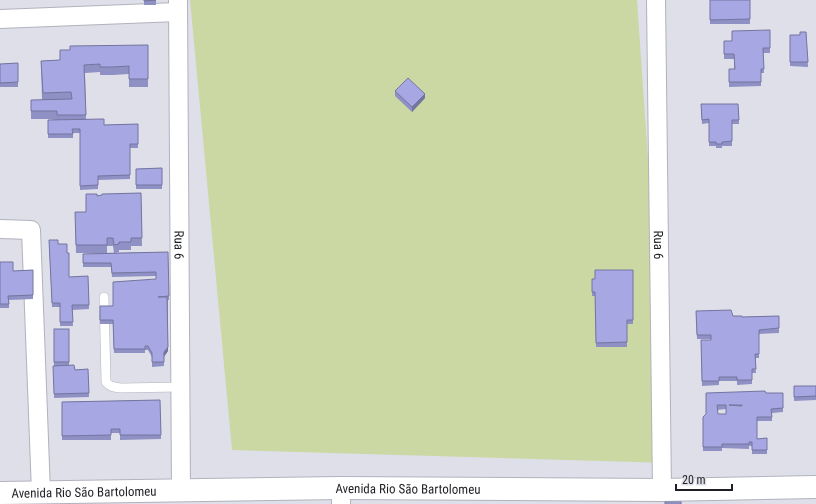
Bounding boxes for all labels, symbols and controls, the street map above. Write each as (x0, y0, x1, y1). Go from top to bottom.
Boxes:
street label: Rua 6 (651, 230, 666, 260)
street label: Rua 6 (171, 231, 187, 259)
scale bar (676, 466, 732, 492)
text: 20 m (682, 473, 706, 487)
street label: Avenida Rio São Bartolomeu (335, 481, 481, 497)
street label: Avenida Rio São Bartolomeu (11, 484, 157, 501)

